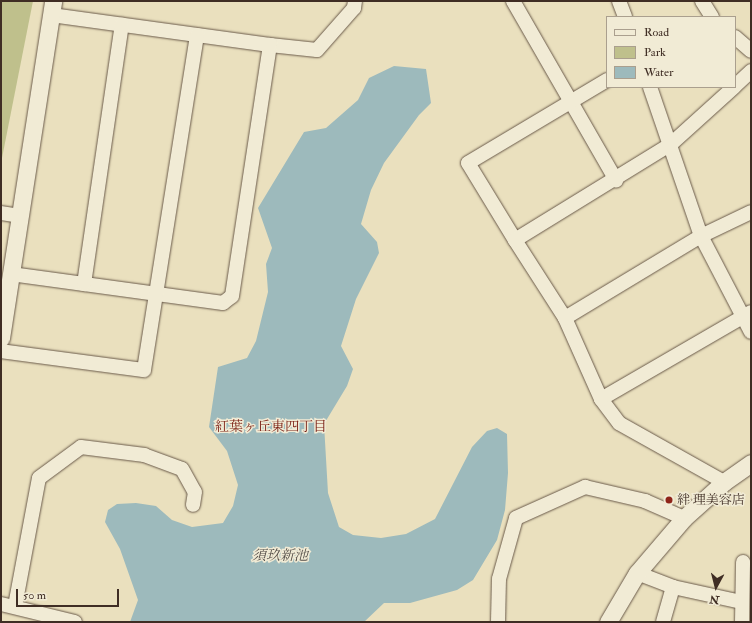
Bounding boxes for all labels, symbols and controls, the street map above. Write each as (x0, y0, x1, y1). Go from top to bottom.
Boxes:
legend (606, 16, 736, 88)
text: Road (644, 25, 669, 40)
text: Park (644, 45, 666, 60)
text: Water (644, 65, 673, 80)
district label: 紅葉ヶ丘東四丁目 (215, 419, 327, 435)
place label: 絆 理美容店 (677, 492, 745, 508)
marker: 絆 理美容店 (664, 495, 674, 505)
water label: 須玖新池 (252, 548, 308, 564)
north arrow (696, 567, 736, 607)
scale bar (18, 581, 121, 607)
text: 50 m (23, 588, 46, 603)
text: N (709, 592, 720, 606)

